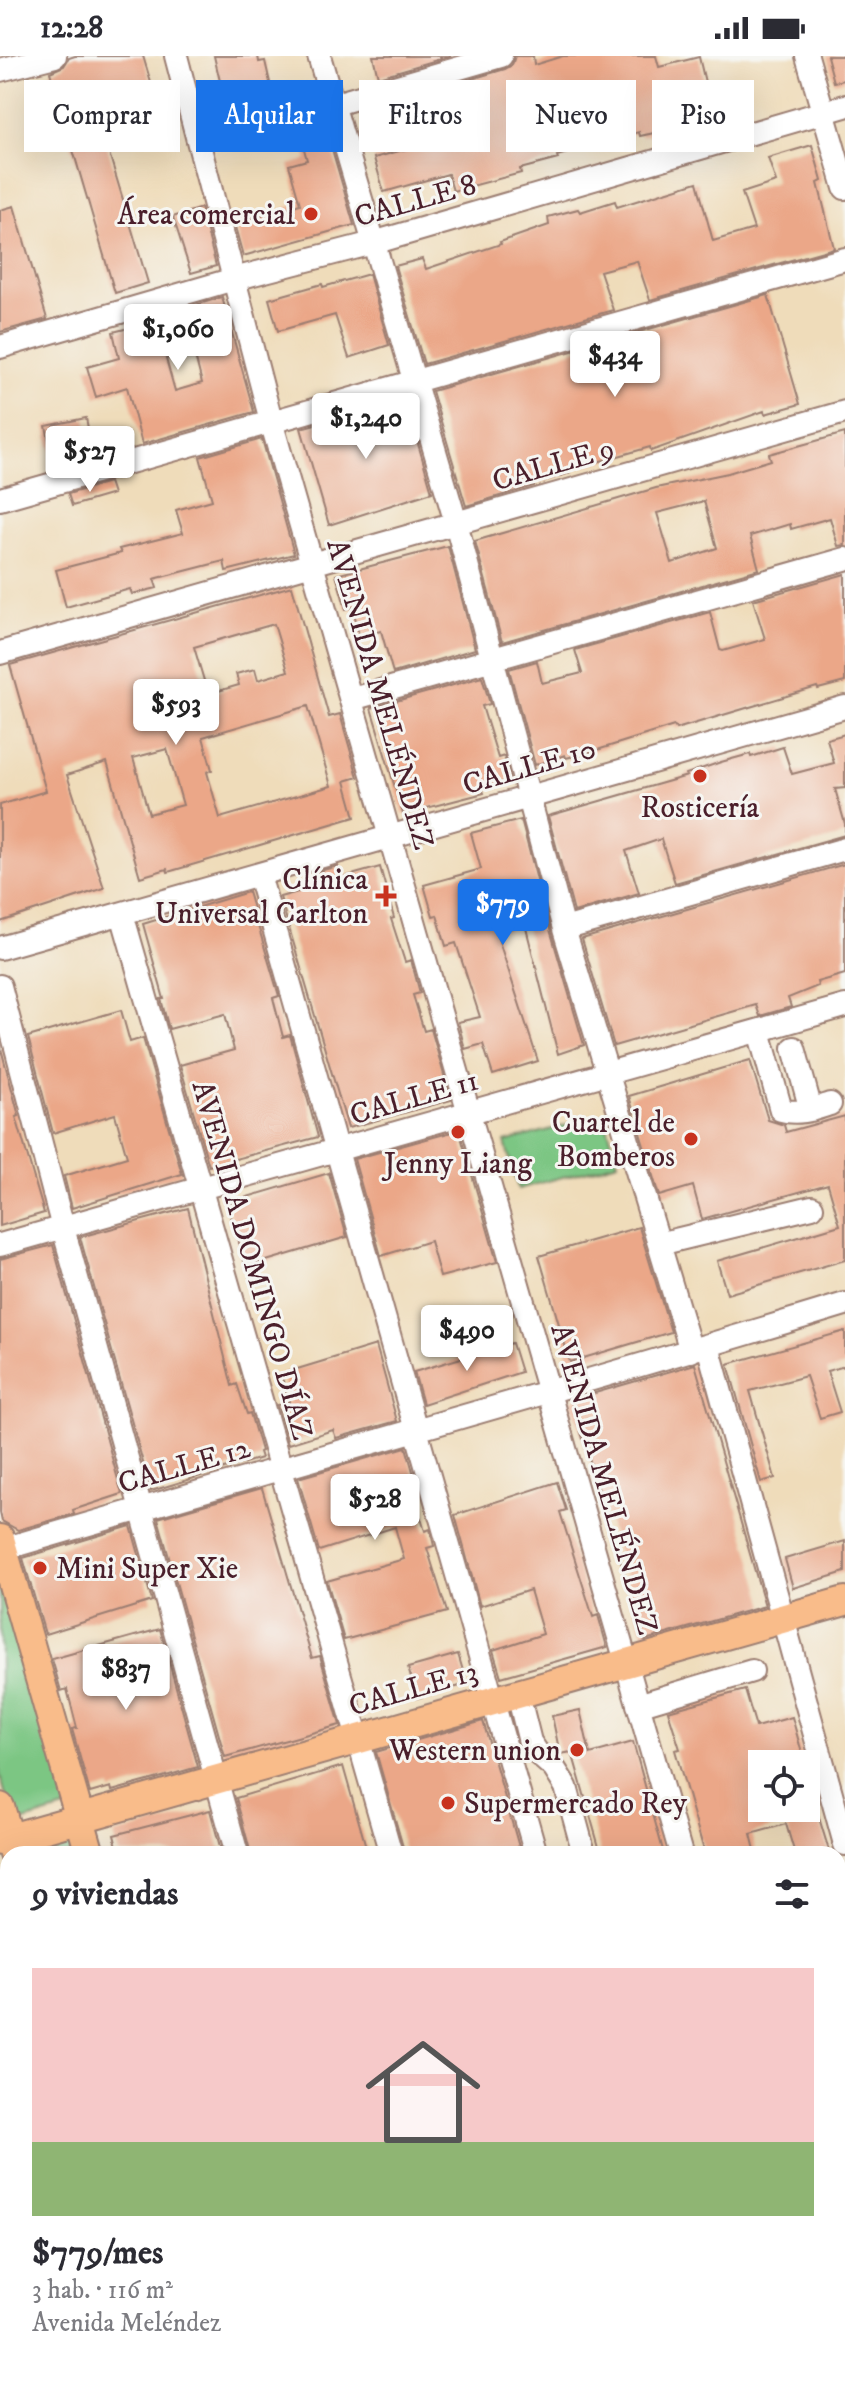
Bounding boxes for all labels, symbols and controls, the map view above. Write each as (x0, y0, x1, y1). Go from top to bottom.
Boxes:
text: 12:28 (40, 10, 103, 47)
chip: Comprar (24, 80, 180, 152)
chip: Alquilar (196, 80, 343, 152)
chip: Filtros (359, 80, 490, 152)
chip: Nuevo (506, 80, 636, 152)
chip: Piso (652, 80, 754, 152)
street label: CALLE 8 (350, 166, 481, 236)
place label: Área comercial (117, 195, 295, 234)
marker: Área comercial (302, 205, 320, 223)
pin: $1,060 (113, 304, 243, 372)
text: $1,060 (142, 313, 214, 346)
pin: $434 (568, 331, 662, 399)
text: $434 (588, 340, 642, 373)
pin: $1,240 (301, 393, 431, 461)
text: $1,240 (330, 402, 402, 435)
pin: $527 (43, 426, 137, 494)
street label: CALLE 9 (488, 430, 619, 500)
text: $527 (64, 435, 116, 468)
street label: AVENIDA MELÉNDEZ (317, 534, 443, 854)
pin: $593 (129, 679, 223, 747)
text: $593 (151, 688, 201, 721)
street label: CALLE 10 (458, 731, 600, 804)
marker: Rosticería (691, 767, 709, 785)
place label: Rosticería (641, 790, 760, 827)
place label: Clínica Universal Carlton (155, 862, 368, 933)
pin: $779 (456, 879, 550, 947)
marker: Clínica Universal Carlton (375, 885, 397, 907)
text: $779 (476, 888, 530, 921)
street label: CALLE 11 (346, 1062, 483, 1134)
street label: AVENIDA DOMINGO DÍAZ (183, 1076, 323, 1444)
place label: Cuartel de Bomberos (552, 1105, 675, 1176)
marker: Jenny Liang (449, 1123, 467, 1141)
marker: Cuartel de Bomberos (682, 1130, 700, 1148)
place label: Jenny Liang (381, 1146, 532, 1183)
pin: $490 (420, 1305, 514, 1373)
text: $490 (439, 1314, 495, 1347)
street label: AVENIDA MELÉNDEZ (541, 1319, 667, 1639)
street label: CALLE 12 (114, 1430, 255, 1503)
pin: $528 (328, 1474, 422, 1542)
text: $528 (349, 1483, 401, 1516)
place label: Mini Super Xie (56, 1551, 238, 1588)
marker: Mini Super Xie (31, 1559, 49, 1577)
pin: $837 (79, 1644, 173, 1712)
text: $837 (101, 1653, 151, 1686)
street label: CALLE 13 (345, 1653, 482, 1725)
place label: Western union (388, 1733, 561, 1770)
marker: Western union (568, 1741, 586, 1759)
map controls (748, 1750, 820, 1822)
button: locate (748, 1750, 820, 1822)
place label: Supermercado Rey (464, 1786, 688, 1823)
marker: Supermercado Rey (439, 1794, 457, 1812)
icon: filters (770, 1872, 814, 1916)
text: 9 viviendas (32, 1873, 178, 1915)
icon: home (351, 2020, 495, 2164)
text: $779/mes (32, 2232, 163, 2274)
text: 3 hab. · 116 m² (32, 2274, 173, 2307)
text: Avenida Meléndez (32, 2307, 221, 2340)

